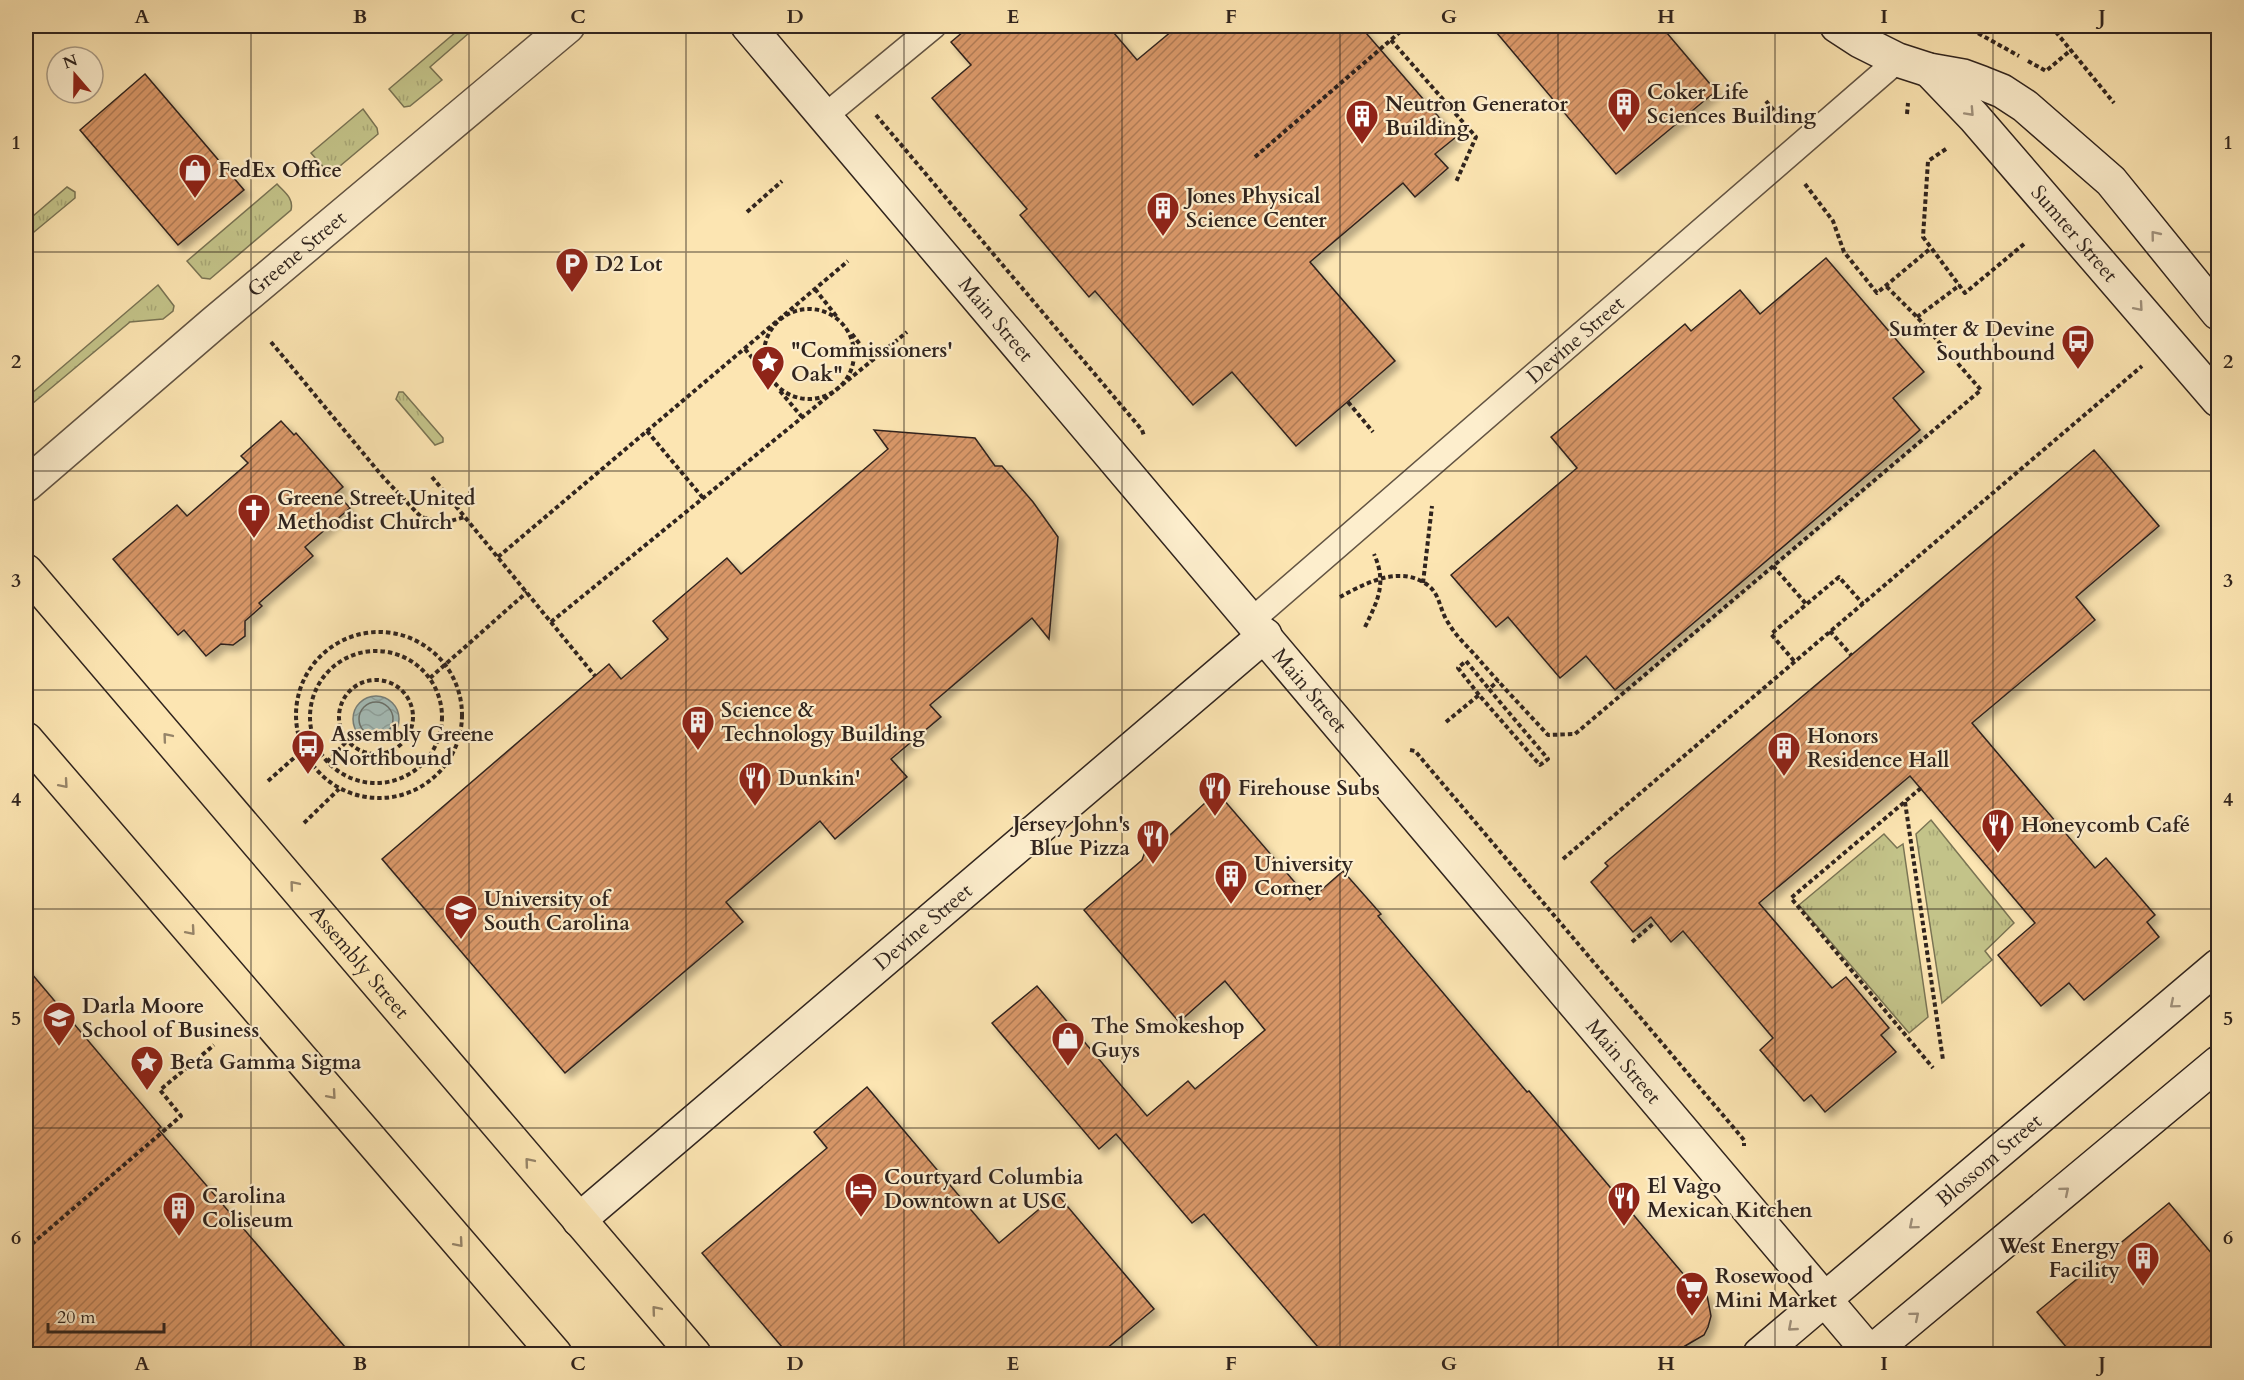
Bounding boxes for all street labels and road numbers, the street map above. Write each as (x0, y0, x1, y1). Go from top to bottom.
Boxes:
street label: Sumter Street (2024, 179, 2125, 289)
street label: Greene Street (241, 203, 353, 304)
street label: Main Street (952, 271, 1040, 368)
street label: Devine Street (1520, 289, 1631, 390)
street label: Main Street (1265, 642, 1354, 739)
street label: Devine Street (868, 876, 979, 977)
street label: Assembly Street (303, 899, 416, 1025)
street label: Main Street (1579, 1013, 1668, 1110)
street label: Blossom Street (1930, 1107, 2048, 1213)

